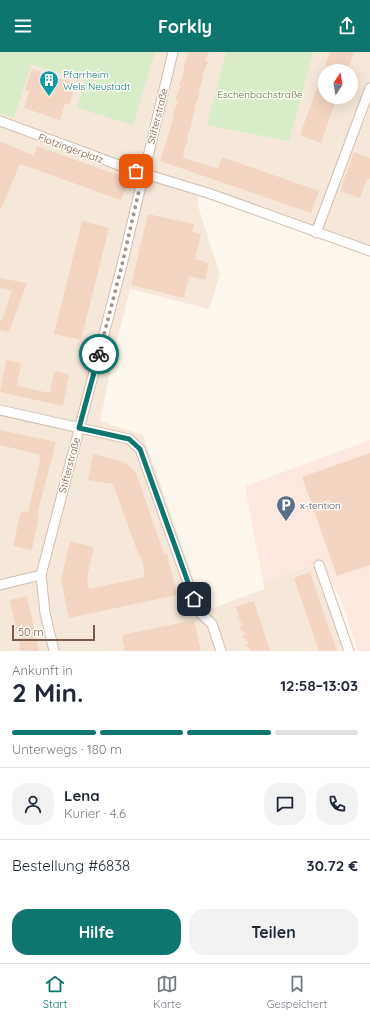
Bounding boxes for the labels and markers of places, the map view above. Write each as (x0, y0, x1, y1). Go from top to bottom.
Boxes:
place label: Pfarrheim Wels Neustadt (63, 68, 131, 93)
building icon: Pfarrheim Wels Neustadt (38, 69, 60, 97)
pin (119, 154, 153, 188)
parking icon: x-tention (275, 494, 297, 522)
place label: x-tention (300, 499, 341, 512)
pin (177, 582, 211, 616)

